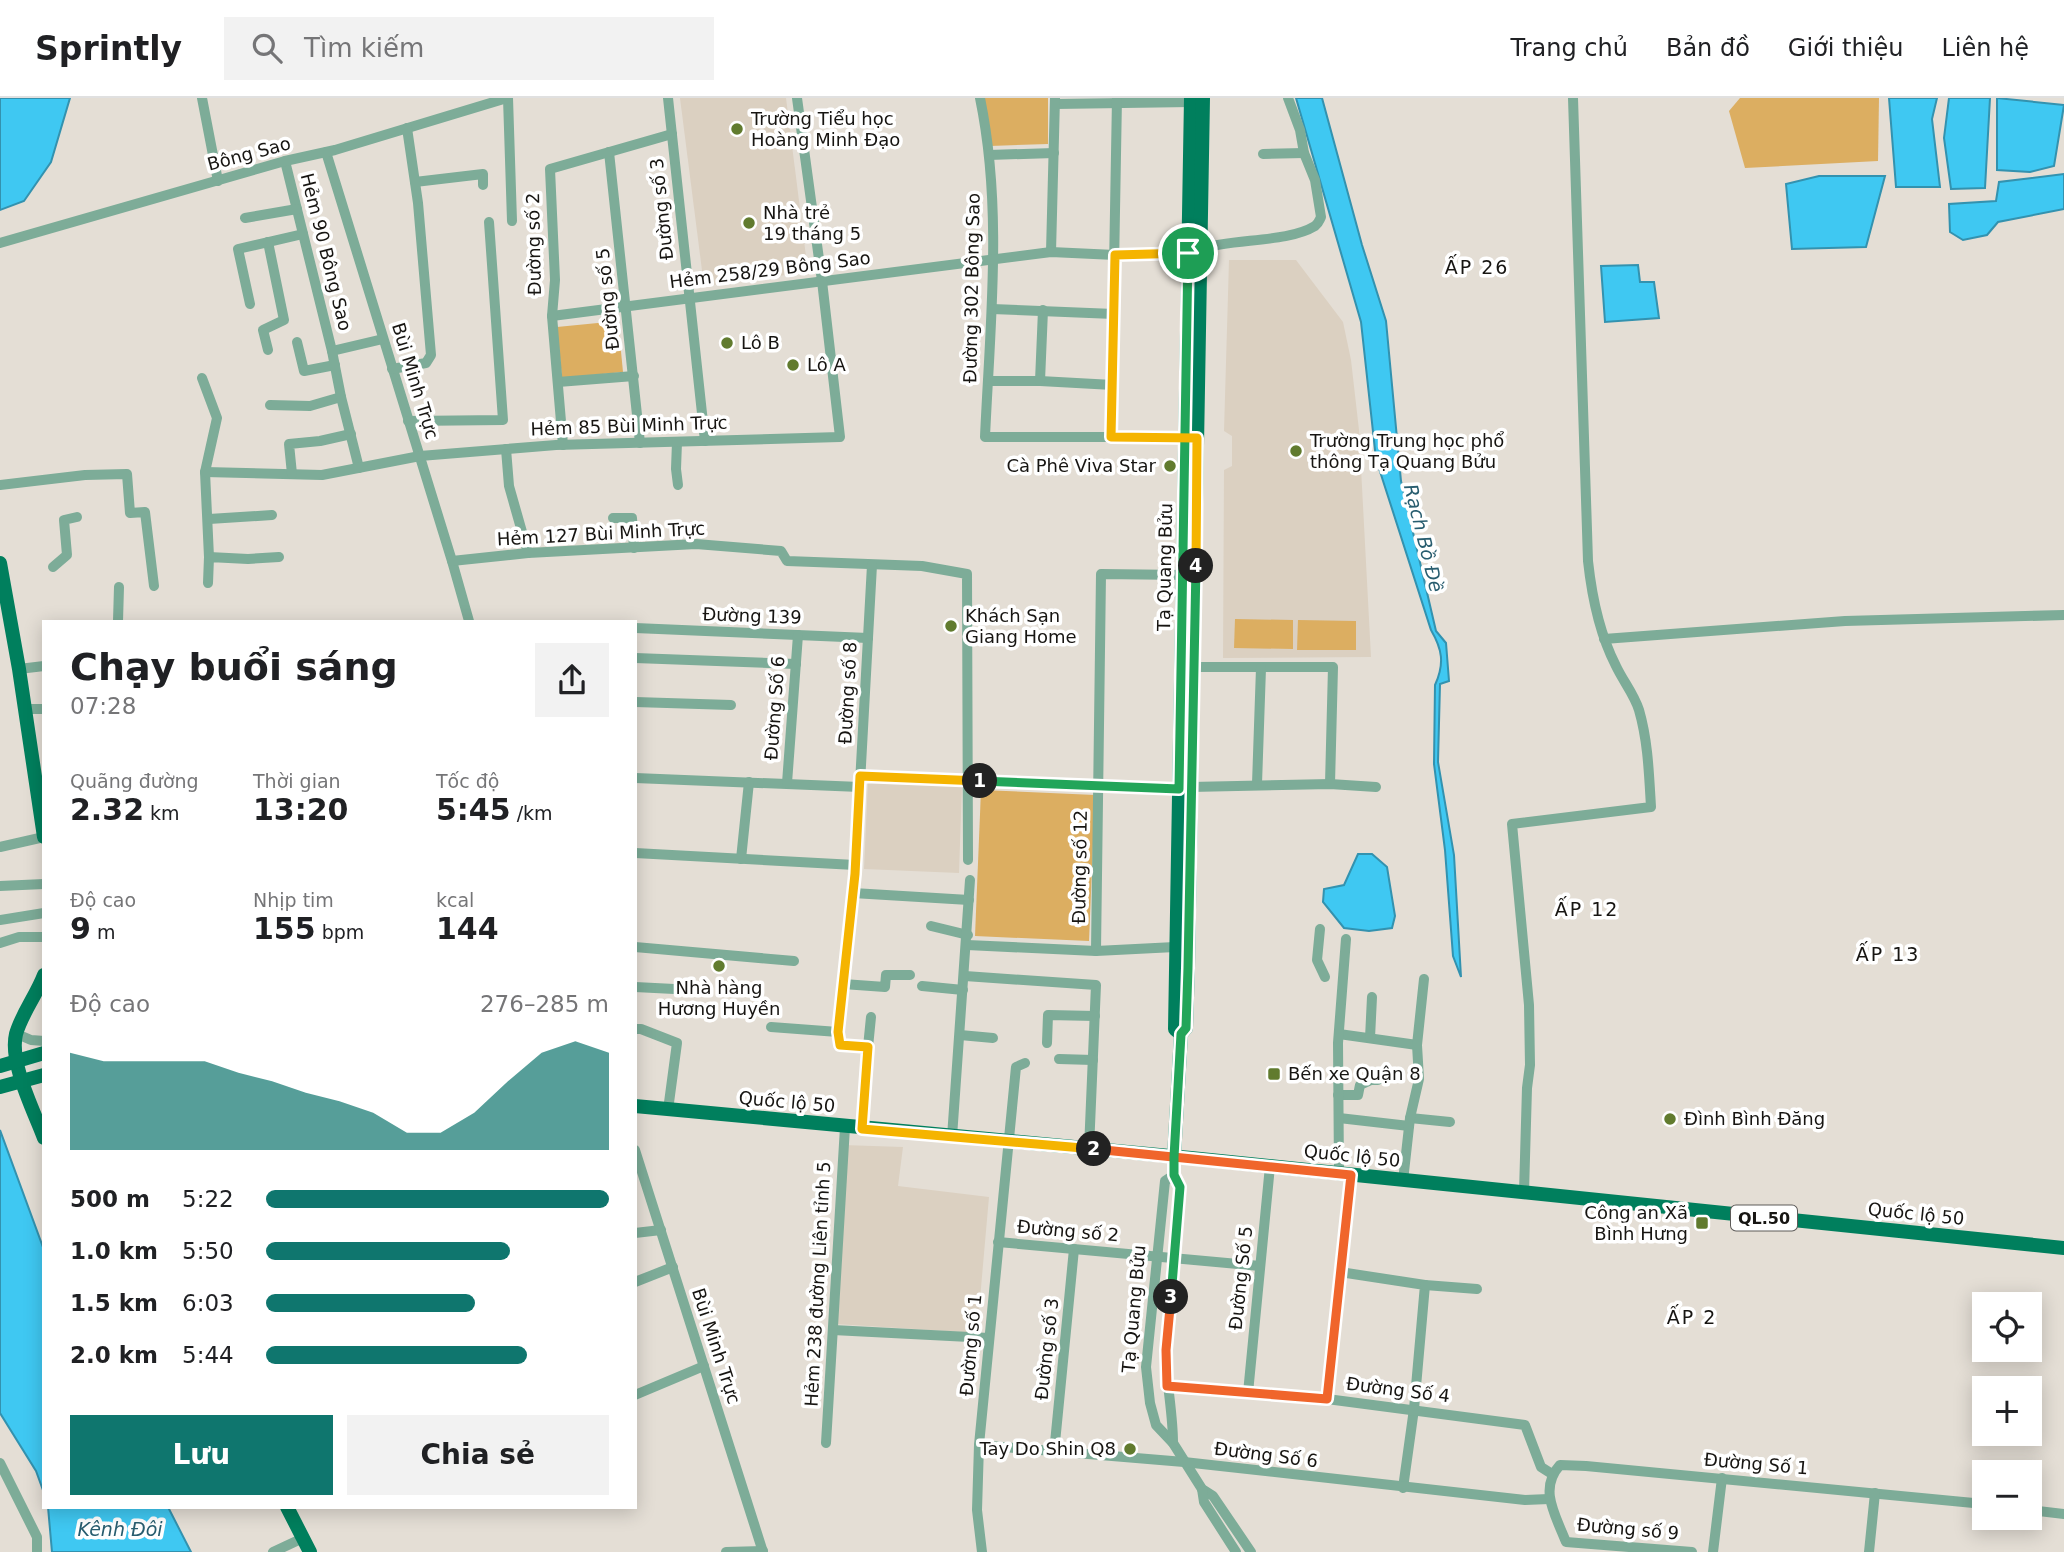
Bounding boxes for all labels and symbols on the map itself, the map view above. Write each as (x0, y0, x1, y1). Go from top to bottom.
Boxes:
place label: Trường Tiểu học Hoàng Minh Đạo (750, 108, 900, 150)
marker: Trường Tiểu học Hoàng Minh Đạo (729, 121, 745, 137)
street label: Bông Sao (205, 132, 293, 175)
street label: Đường số 3 (646, 157, 677, 261)
street label: Hẻm 90 Bông Sao (297, 171, 356, 333)
street label: Đường số 2 (522, 193, 545, 295)
street label: Đường 302 Bông Sao (959, 193, 984, 383)
place label: Nhà trẻ 19 tháng 5 (763, 202, 861, 244)
marker: Nhà trẻ 19 tháng 5 (741, 215, 757, 231)
pin (1158, 223, 1218, 283)
street label: Đường số 5 (592, 247, 623, 351)
street label: Hẻm 258/29 Bông Sao (668, 247, 872, 292)
district label: ẤP 26 (1445, 254, 1509, 278)
street label: Bùi Minh Trực (388, 320, 443, 442)
place label: Lô B (741, 332, 780, 353)
marker: Lô B (719, 335, 735, 351)
place label: Lô A (807, 354, 846, 375)
marker: Lô A (785, 357, 801, 373)
street label: Hẻm 85 Bùi Minh Trực (530, 412, 728, 439)
place label: Trường Trung học phổ thông Tạ Quang Bửu (1309, 430, 1504, 472)
marker: Trường Trung học phổ thông Tạ Quang Bửu (1288, 443, 1304, 459)
place label: Cà Phê Viva Star (1006, 455, 1157, 476)
marker: Cà Phê Viva Star (1162, 458, 1178, 474)
water label: Rạch Bồ Đề (1400, 482, 1448, 594)
street label: Tạ Quang Bửu (1153, 503, 1176, 632)
street label: Hẻm 127 Bùi Minh Trực (496, 518, 706, 549)
pin: 4 (1178, 548, 1214, 584)
street label: Đường 139 (702, 603, 802, 628)
place label: Khách Sạn Giang Home (965, 605, 1077, 647)
marker: Khách Sạn Giang Home (943, 618, 959, 634)
street label: Đường số 8 (834, 641, 861, 745)
street label: Đường Số 6 (760, 655, 789, 761)
pin: 1 (962, 764, 998, 798)
street label: Đường số 12 (1068, 810, 1091, 924)
district label: ẤP 12 (1555, 896, 1619, 920)
district label: ẤP 13 (1856, 941, 1920, 965)
marker: Nhà hàng Hương Huyền (711, 958, 727, 974)
place label: Nhà hàng Hương Huyền (658, 977, 780, 1019)
place label: Bến xe Quận 8 (1288, 1063, 1421, 1084)
marker: Bến xe Quận 8 (1266, 1066, 1282, 1082)
street label: Quốc lộ 50 (738, 1087, 836, 1116)
place label: Đình Bình Đăng (1684, 1108, 1825, 1129)
marker: Đình Bình Đăng (1662, 1111, 1678, 1127)
pin: 2 (1076, 1132, 1112, 1166)
street label: Quốc lộ 50 (1303, 1140, 1401, 1171)
street label: Hẻm 238 đường Liên tỉnh 5 (801, 1161, 834, 1407)
street label: Quốc lộ 50 (1867, 1198, 1965, 1229)
place label: Công an Xã Bình Hưng (1584, 1202, 1688, 1244)
road number: QL.50 (1731, 1206, 1797, 1230)
marker: Công an Xã Bình Hưng (1694, 1215, 1710, 1231)
street label: Đường số 2 (1016, 1216, 1120, 1245)
street label: Đường Số 5 (1225, 1225, 1256, 1331)
street label: Tạ Quang Bửu (1117, 1244, 1150, 1375)
pin: 3 (1154, 1280, 1188, 1314)
street label: Bùi Minh Trực (688, 1285, 745, 1406)
street label: Đường số 1 (956, 1293, 985, 1397)
street label: Đường số 3 (1031, 1297, 1062, 1401)
district label: ẤP 2 (1667, 1304, 1717, 1328)
street label: Đường Số 4 (1345, 1373, 1451, 1406)
place label: Tay Do Shin Q8 (978, 1438, 1116, 1459)
street label: Đường Số 6 (1213, 1438, 1319, 1471)
marker: Tay Do Shin Q8 (1122, 1441, 1138, 1457)
street label: Đường Số 1 (1703, 1448, 1809, 1479)
street label: Đường số 9 (1576, 1514, 1680, 1543)
water label: Kênh Đôi (77, 1518, 163, 1540)

